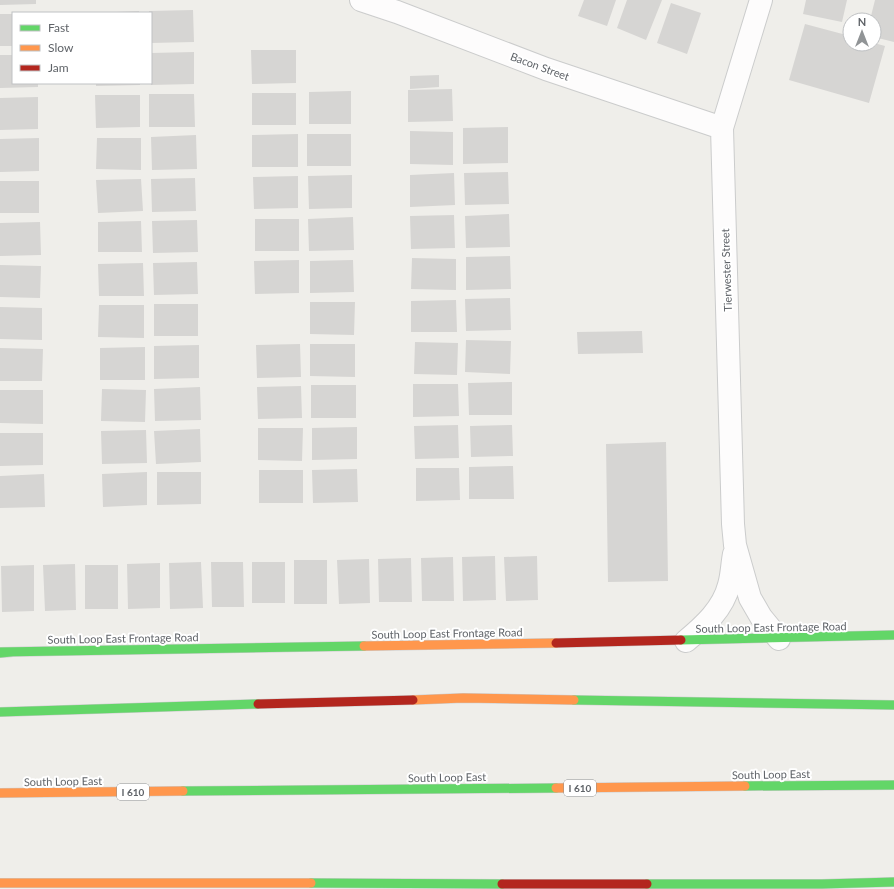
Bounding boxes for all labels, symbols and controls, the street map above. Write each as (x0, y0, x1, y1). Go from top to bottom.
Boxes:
legend (12, 12, 152, 84)
north arrow (842, 12, 882, 52)
text: N (858, 15, 866, 28)
text: Fast (48, 20, 70, 35)
text: Slow (48, 40, 74, 55)
street label: Bacon Street (509, 49, 571, 83)
text: Jam (48, 60, 69, 75)
street label: Tierwester Street (718, 228, 734, 312)
street label: South Loop East Frontage Road (695, 619, 847, 635)
street label: South Loop East Frontage Road (371, 625, 523, 641)
street label: South Loop East Frontage Road (47, 630, 199, 646)
street label: South Loop East (732, 767, 810, 781)
street label: South Loop East (408, 770, 486, 784)
street label: South Loop East (24, 774, 102, 788)
road number: I 610 (564, 780, 596, 796)
road number: I 610 (117, 784, 149, 800)

